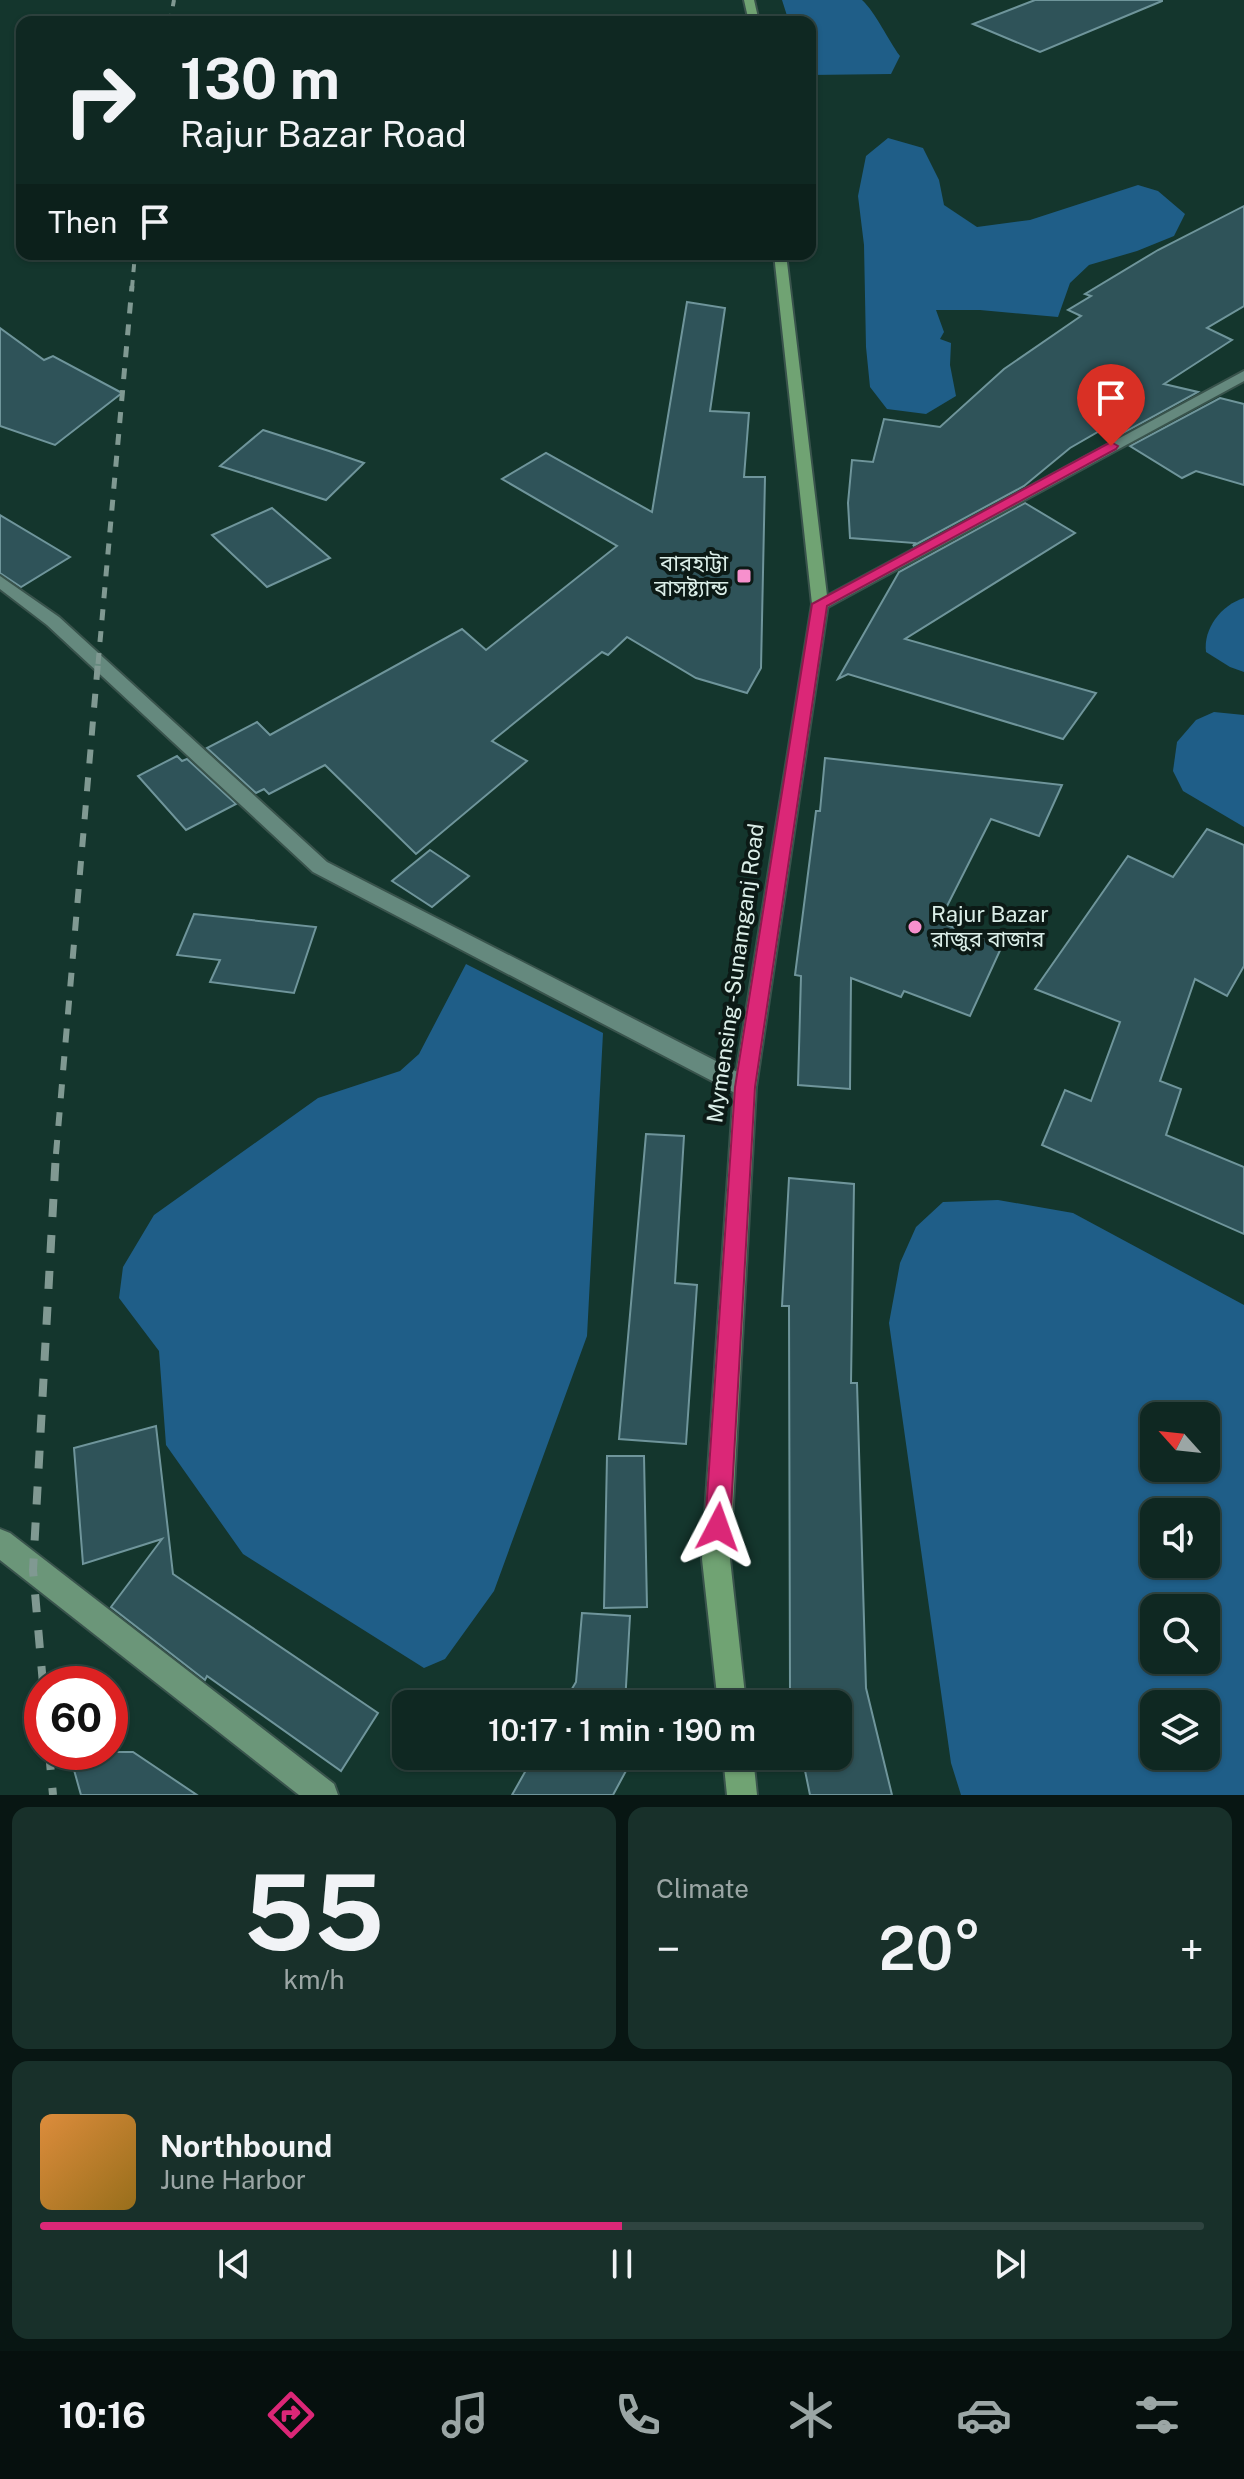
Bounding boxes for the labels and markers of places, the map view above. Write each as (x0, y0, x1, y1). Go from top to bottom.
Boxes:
pin (1077, 364, 1145, 446)
place label: বারহাট্টা বাসষ্ট্যান্ড (653, 550, 729, 601)
marker: বারহাট্টা বাসষ্ট্যান্ড (735, 567, 753, 585)
place label: Rajur Bazar রাজুর বাজার (930, 901, 1049, 952)
marker: Rajur Bazar রাজুর বাজার (906, 918, 924, 936)

